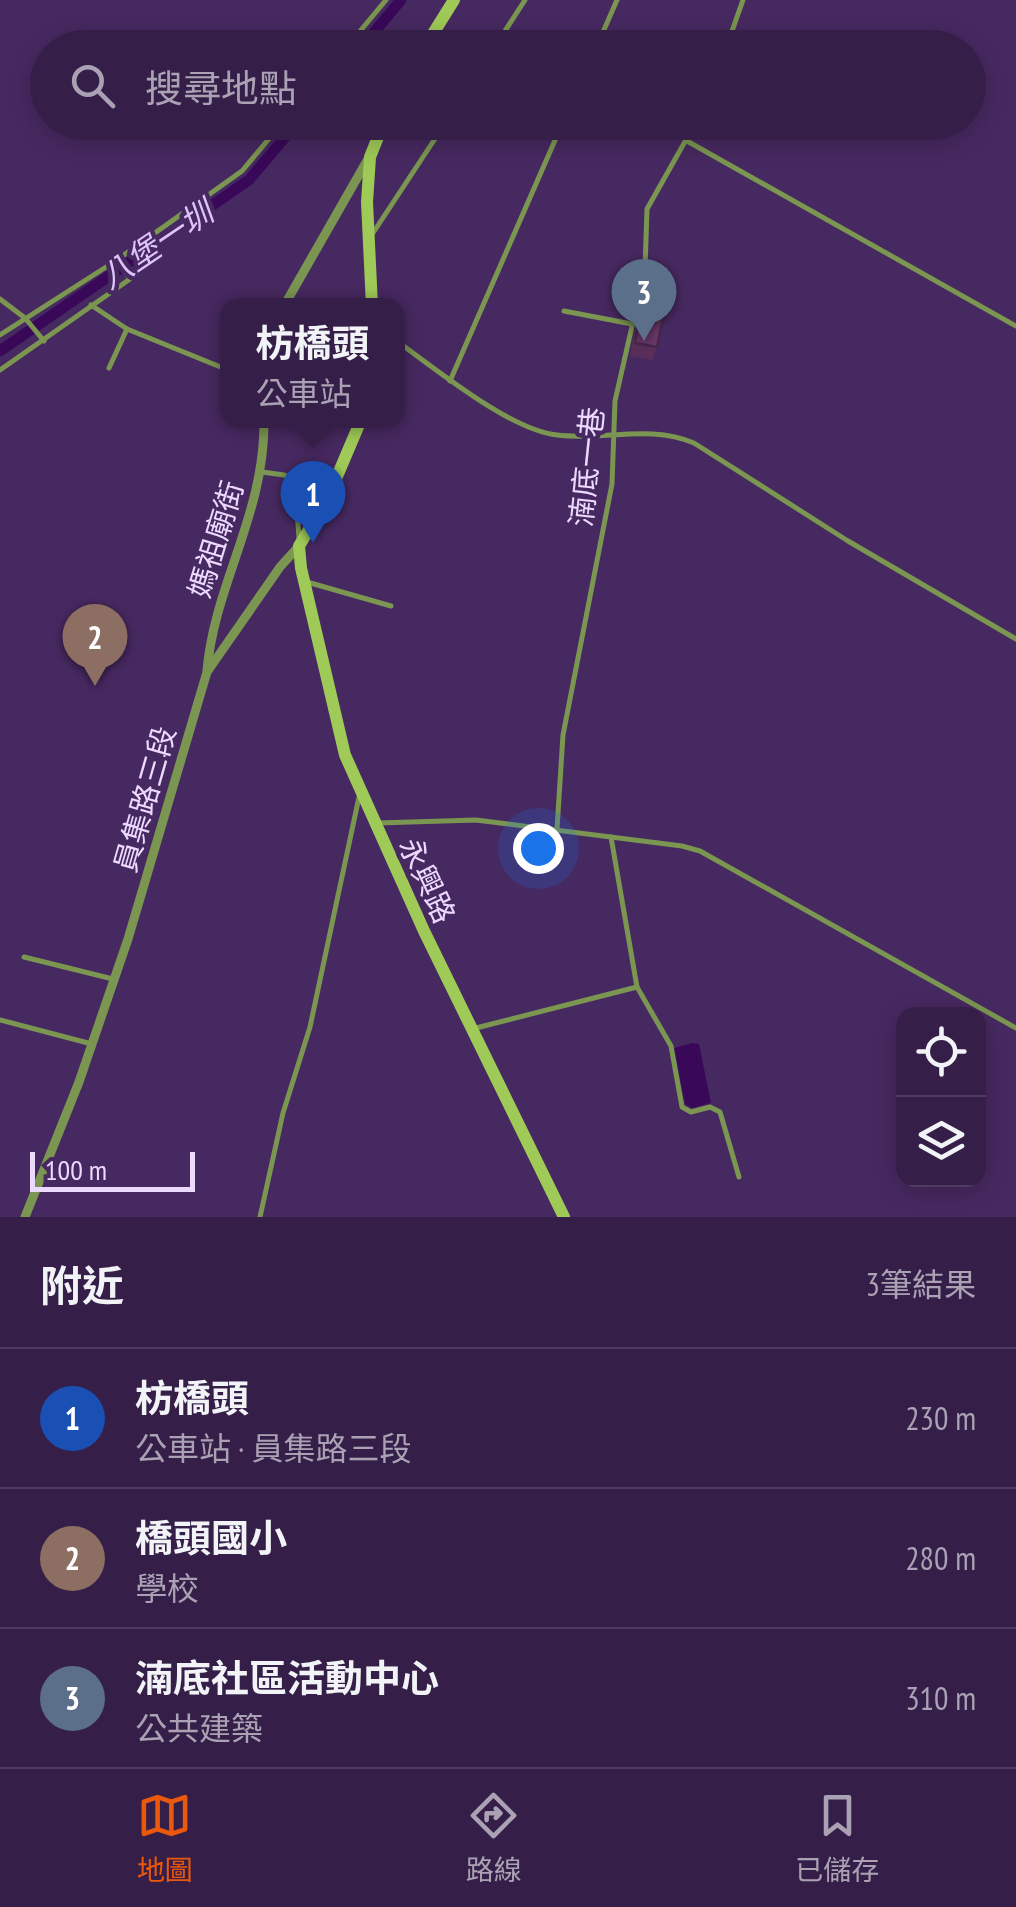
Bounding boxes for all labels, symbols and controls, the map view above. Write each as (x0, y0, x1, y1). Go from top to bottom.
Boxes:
search box (30, 30, 986, 140)
icon: search (65, 58, 120, 113)
text: 搜尋地點 (145, 63, 297, 112)
water label: 八堡一圳 (91, 189, 224, 297)
pin: 3 (612, 258, 676, 341)
popup (220, 298, 405, 428)
text: 枋橋頭 (255, 318, 370, 367)
text: 公車站 (255, 372, 352, 414)
street label: 湳底一巷 (560, 405, 612, 529)
pin: 1 (280, 460, 346, 543)
street label: 媽祖廟街 (179, 476, 251, 602)
pin: 2 (62, 604, 128, 686)
street label: 員集路三段 (105, 722, 183, 876)
your location (513, 823, 564, 874)
street label: 永興路 (391, 831, 465, 929)
map controls (896, 1007, 986, 1187)
button: locate (896, 1007, 986, 1097)
button: layers (896, 1097, 986, 1187)
scale bar (30, 1147, 195, 1192)
text: 100 m (45, 1151, 107, 1188)
text: 附近 (40, 1258, 124, 1313)
text: 3筆結果 (866, 1263, 976, 1305)
text: 枋橋頭 (135, 1373, 249, 1422)
text: 1 (65, 1397, 80, 1439)
text: 230 m (905, 1397, 976, 1439)
text: 公車站 · 員集路三段 (135, 1427, 411, 1469)
text: 橋頭國小 (135, 1513, 287, 1562)
text: 2 (65, 1537, 80, 1579)
text: 280 m (905, 1537, 976, 1579)
text: 學校 (135, 1567, 199, 1609)
text: 湳底社區活動中心 (135, 1653, 439, 1702)
text: 3 (65, 1677, 80, 1719)
text: 310 m (905, 1677, 976, 1719)
text: 公共建築 (135, 1707, 263, 1749)
tab: 地圖 (137, 1788, 193, 1888)
tab: 路線 (466, 1788, 522, 1888)
tab: 已儲存 (795, 1788, 879, 1888)

